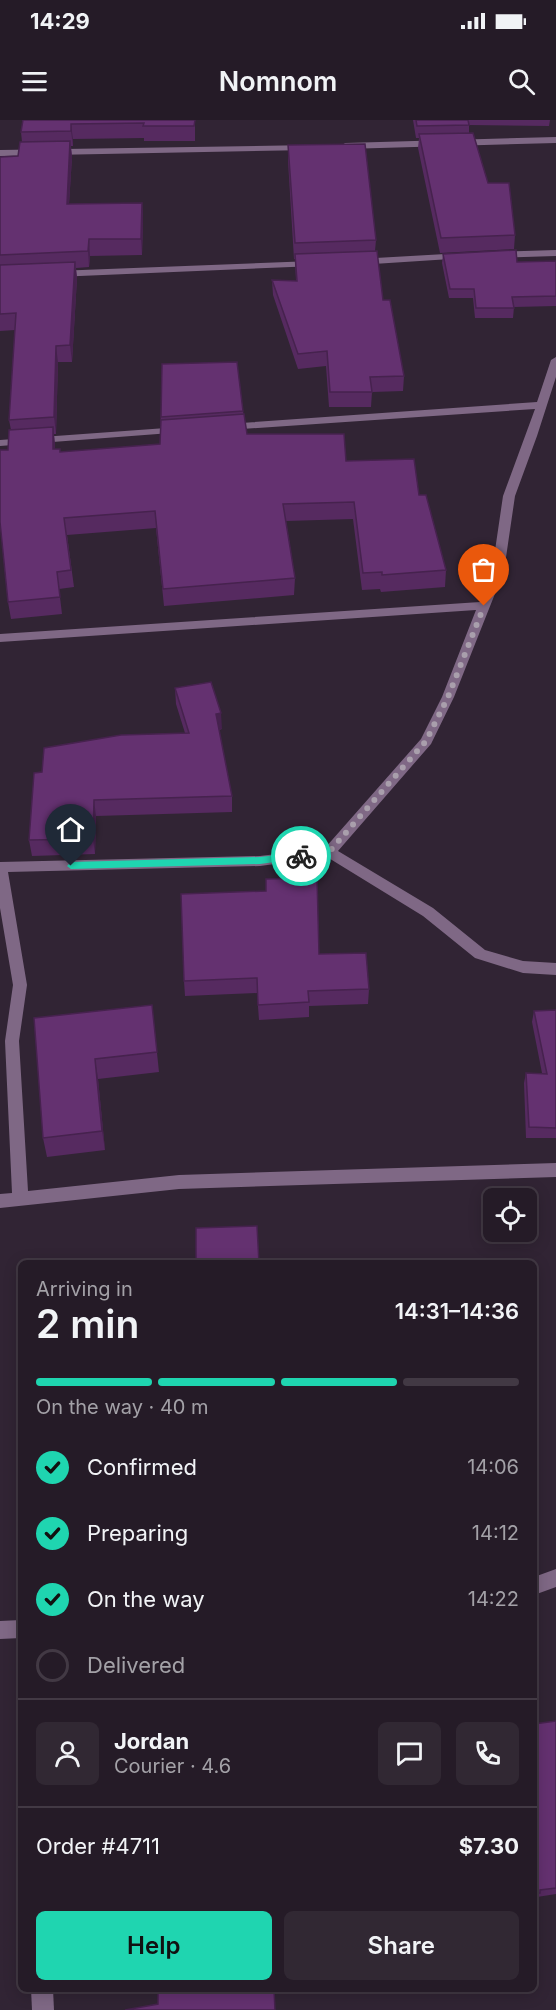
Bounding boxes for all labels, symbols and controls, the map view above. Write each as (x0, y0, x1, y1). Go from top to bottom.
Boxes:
text: 14:29 (30, 8, 90, 34)
icon: menu (18, 65, 51, 98)
text: Nomnom (219, 65, 337, 98)
icon: search (505, 65, 538, 98)
pin (458, 544, 509, 606)
icon: bag (467, 553, 500, 586)
pin (45, 804, 96, 866)
icon: home (54, 813, 87, 846)
courier (271, 826, 331, 886)
icon: bike (285, 840, 318, 873)
map controls (483, 1188, 537, 1242)
button: locate (483, 1188, 537, 1242)
text: Arriving in (36, 1277, 133, 1301)
text: 14:31–14:36 (395, 1298, 519, 1324)
text: 2 min (36, 1300, 139, 1347)
text: On the way · 40 m (36, 1395, 209, 1419)
icon: check (36, 1451, 69, 1484)
text: Confirmed (87, 1454, 197, 1480)
text: 14:06 (467, 1455, 519, 1479)
icon: check (36, 1517, 69, 1550)
text: Preparing (87, 1520, 188, 1546)
text: 14:12 (472, 1521, 519, 1545)
icon: check (36, 1583, 69, 1616)
text: On the way (87, 1586, 205, 1612)
text: 14:22 (468, 1587, 519, 1611)
text: Delivered (87, 1652, 185, 1678)
button: person (36, 1722, 99, 1785)
button: chat (378, 1722, 441, 1785)
button: phone (456, 1722, 519, 1785)
text: Jordan (114, 1728, 189, 1754)
text: Courier · 4.6 (114, 1754, 231, 1778)
text: Order #4711 (36, 1833, 160, 1859)
text: $7.30 (459, 1833, 519, 1859)
button: Help (36, 1911, 272, 1980)
button: Share (284, 1911, 519, 1980)

